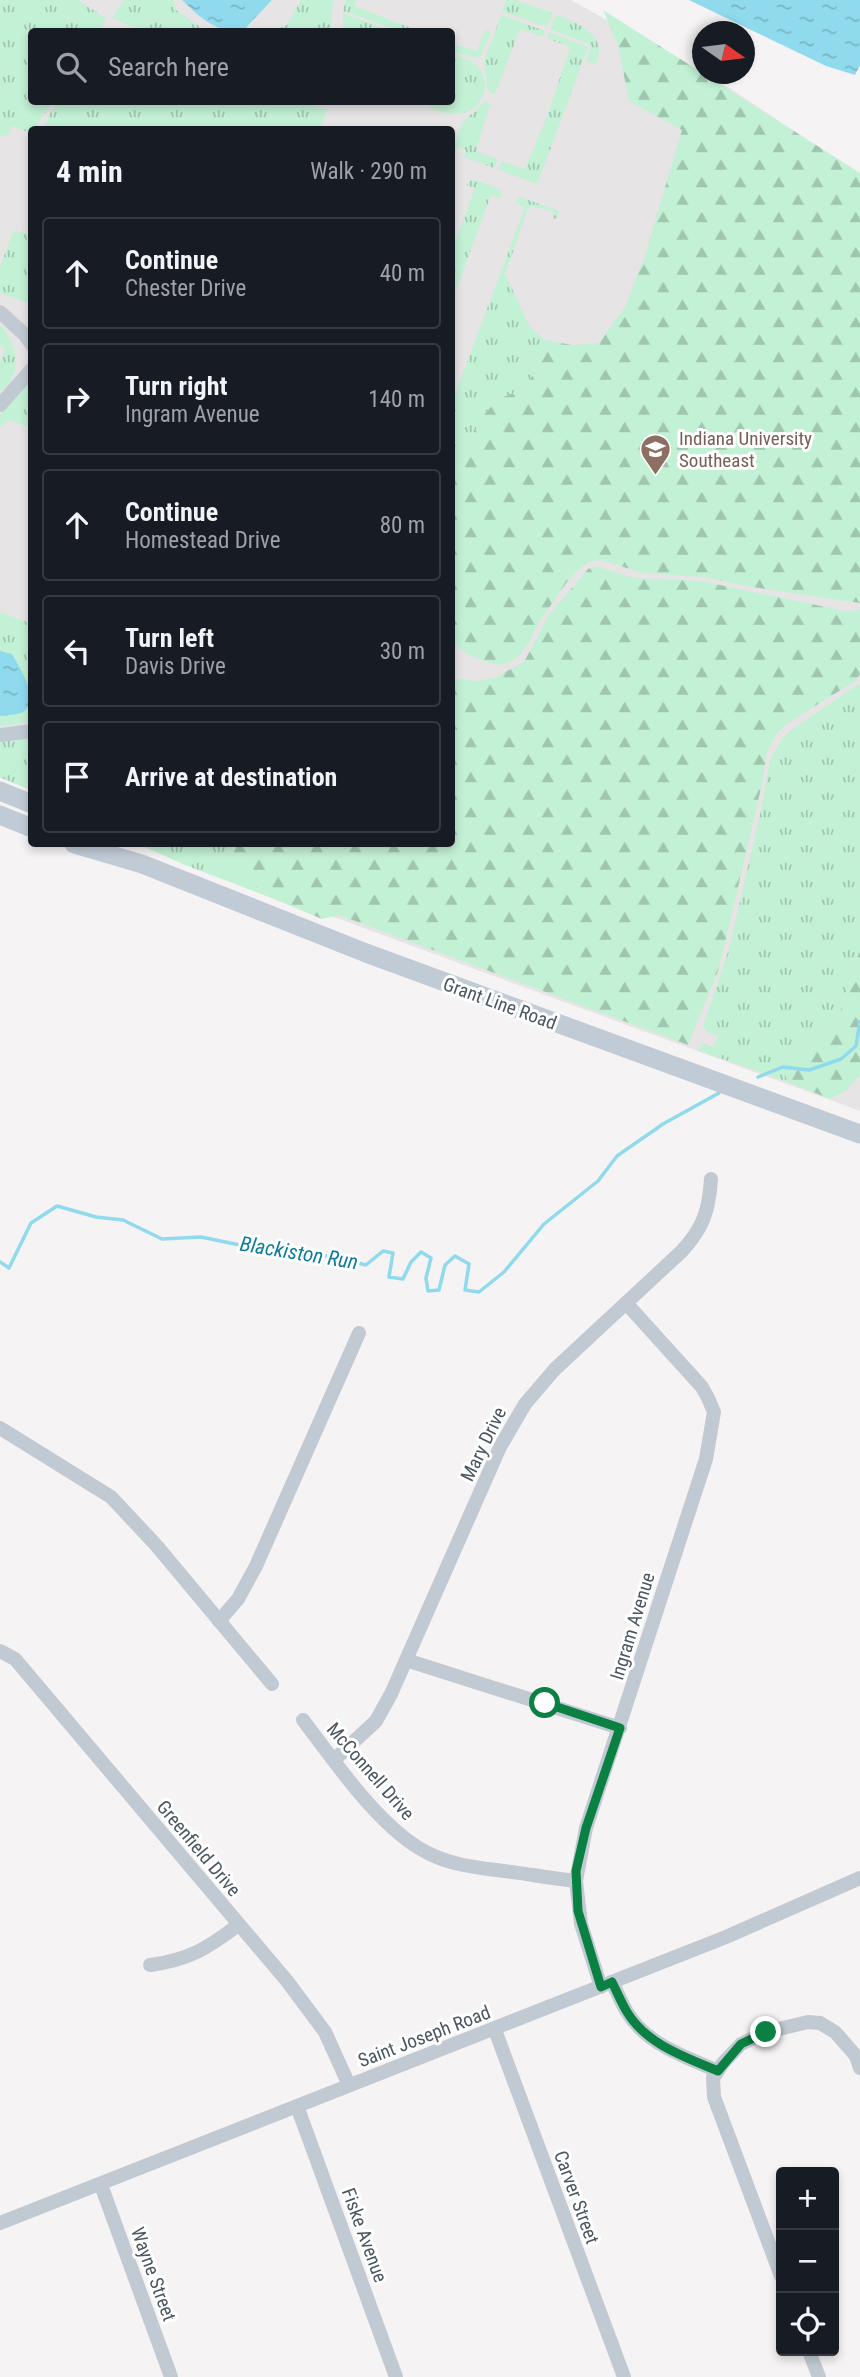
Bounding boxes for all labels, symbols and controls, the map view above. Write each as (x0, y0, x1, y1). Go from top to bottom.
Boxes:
north arrow (692, 21, 755, 84)
search box (28, 28, 455, 105)
icon: search (52, 48, 90, 86)
text: Search here (108, 52, 229, 82)
text: 4 min (56, 154, 123, 189)
text: Walk · 290 m (310, 158, 427, 185)
text: Continue (125, 245, 218, 275)
icon: ahead (58, 254, 96, 292)
text: 40 m (380, 260, 425, 287)
text: Chester Drive (125, 275, 246, 302)
text: Turn right (125, 371, 227, 401)
icon: right (58, 380, 96, 418)
text: 140 m (368, 386, 425, 413)
text: Ingram Avenue (125, 401, 260, 428)
place label: Indiana University Southeast (679, 427, 812, 472)
school or university icon: Indiana University Southeast (639, 432, 673, 476)
text: Continue (125, 497, 218, 527)
icon: ahead (58, 506, 96, 544)
text: 80 m (380, 512, 425, 539)
text: Homestead Drive (125, 527, 281, 554)
text: Turn left (125, 623, 214, 653)
icon: left (58, 632, 96, 670)
text: 30 m (380, 638, 425, 665)
text: Davis Drive (125, 653, 226, 680)
icon: arrive (58, 758, 96, 796)
text: Arrive at destination (125, 762, 337, 792)
street label: Grant Line Road (440, 972, 560, 1035)
water label: Blackiston Run (238, 1232, 360, 1274)
street label: Mary Drive (456, 1403, 511, 1485)
street label: Ingram Avenue (605, 1570, 660, 1683)
route start (529, 1687, 560, 1718)
street label: McConnell Drive (322, 1718, 419, 1825)
street label: Greenfield Drive (152, 1796, 245, 1901)
street label: Saint Joseph Road (355, 2001, 494, 2072)
route end (750, 2016, 781, 2047)
street label: Carver Street (549, 2147, 604, 2247)
map controls (776, 2167, 839, 2356)
button: + (776, 2167, 839, 2230)
street label: Fiske Avenue (337, 2185, 392, 2285)
street label: Wayne Street (126, 2224, 181, 2324)
button: − (776, 2230, 839, 2293)
button: locate (776, 2293, 839, 2356)

